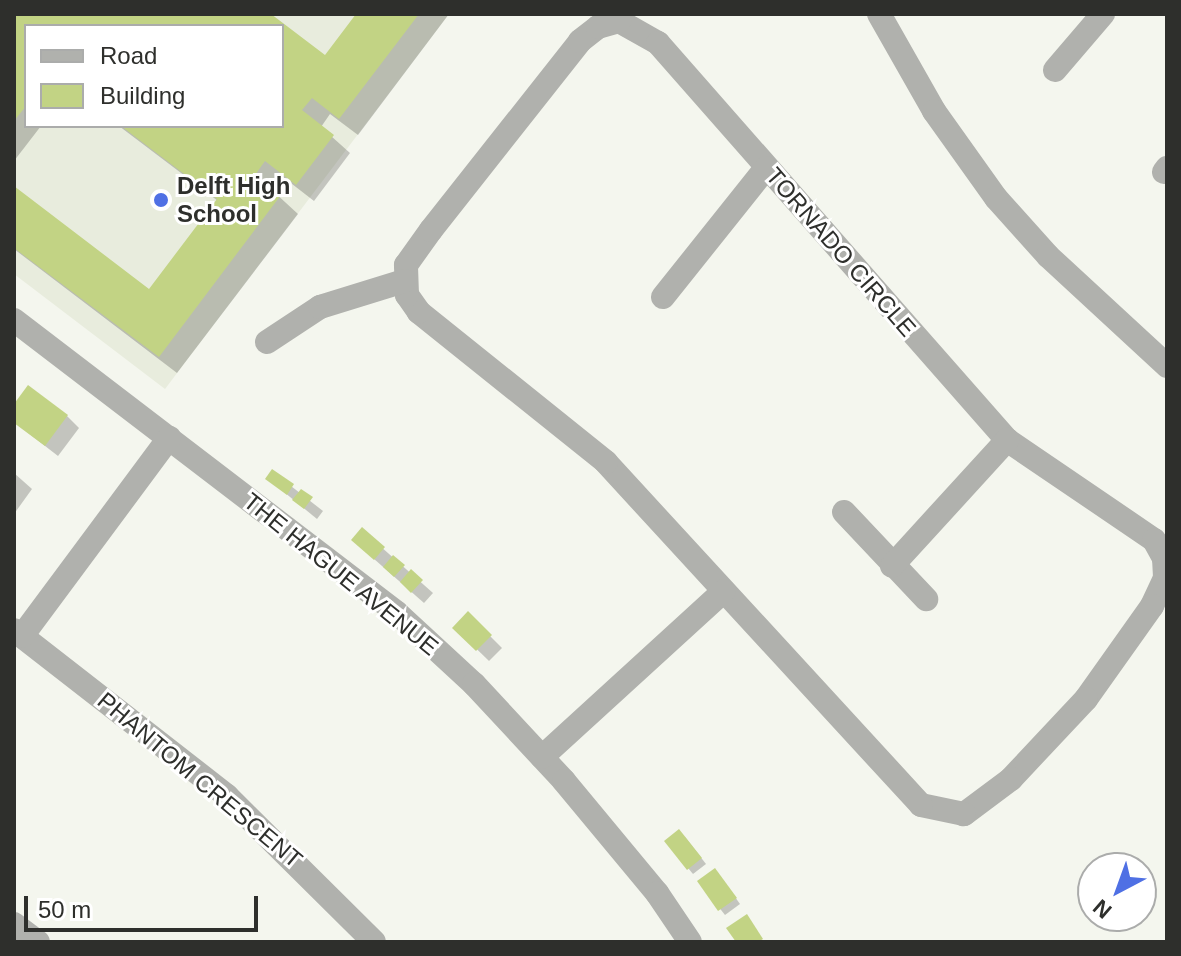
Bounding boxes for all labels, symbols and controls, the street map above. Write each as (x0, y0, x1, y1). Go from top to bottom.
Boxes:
legend (24, 24, 284, 128)
text: Road (100, 42, 157, 69)
text: Building (100, 82, 185, 109)
street label: TORNADO CIRCLE (760, 162, 922, 342)
place label: Delft High School (177, 172, 290, 228)
marker: Delft High School (152, 191, 170, 209)
street label: THE HAGUE AVENUE (237, 486, 445, 662)
street label: PHANTOM CRESCENT (92, 686, 308, 874)
north arrow (1077, 852, 1157, 932)
scale bar (28, 880, 262, 930)
text: N (1088, 894, 1116, 924)
text: 50 m (38, 896, 91, 923)

